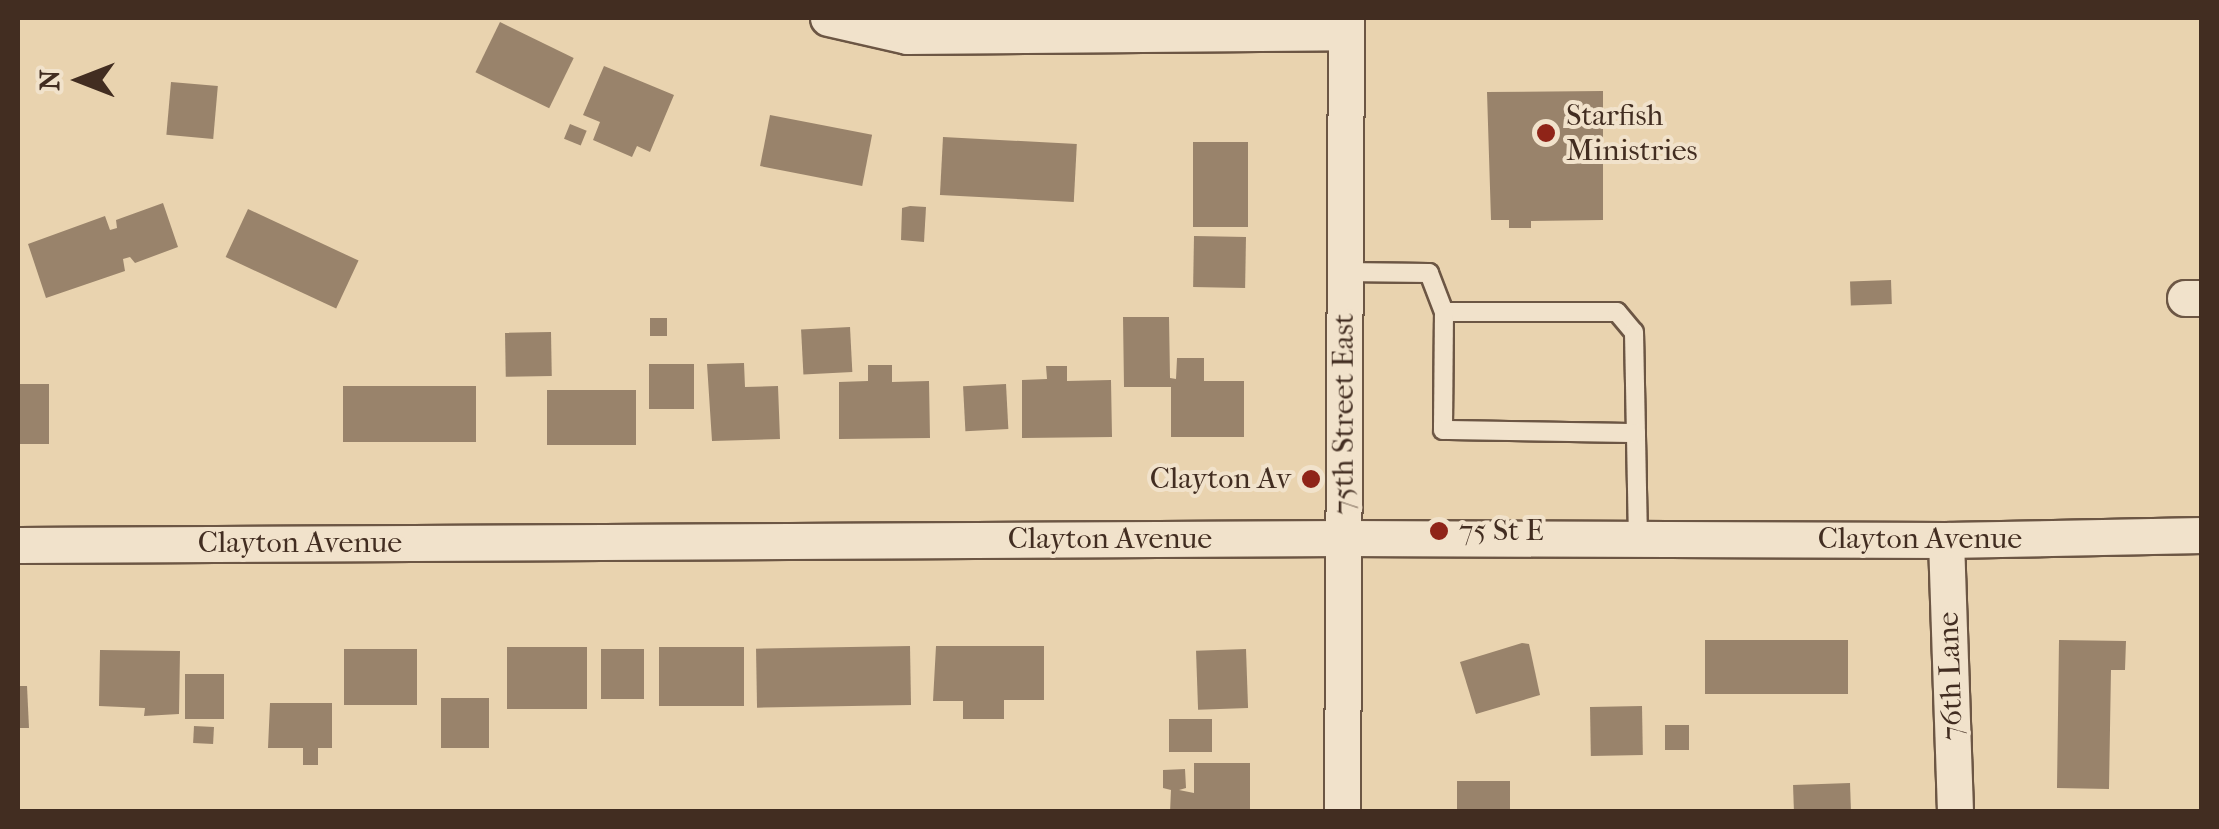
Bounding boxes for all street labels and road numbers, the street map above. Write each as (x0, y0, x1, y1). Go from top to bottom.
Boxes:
street label: 75th Street East (1326, 314, 1362, 514)
street label: Clayton Avenue (1008, 521, 1212, 557)
street label: Clayton Avenue (1818, 521, 2022, 557)
street label: Clayton Avenue (198, 525, 402, 561)
street label: 76th Lane (1931, 611, 1971, 741)

